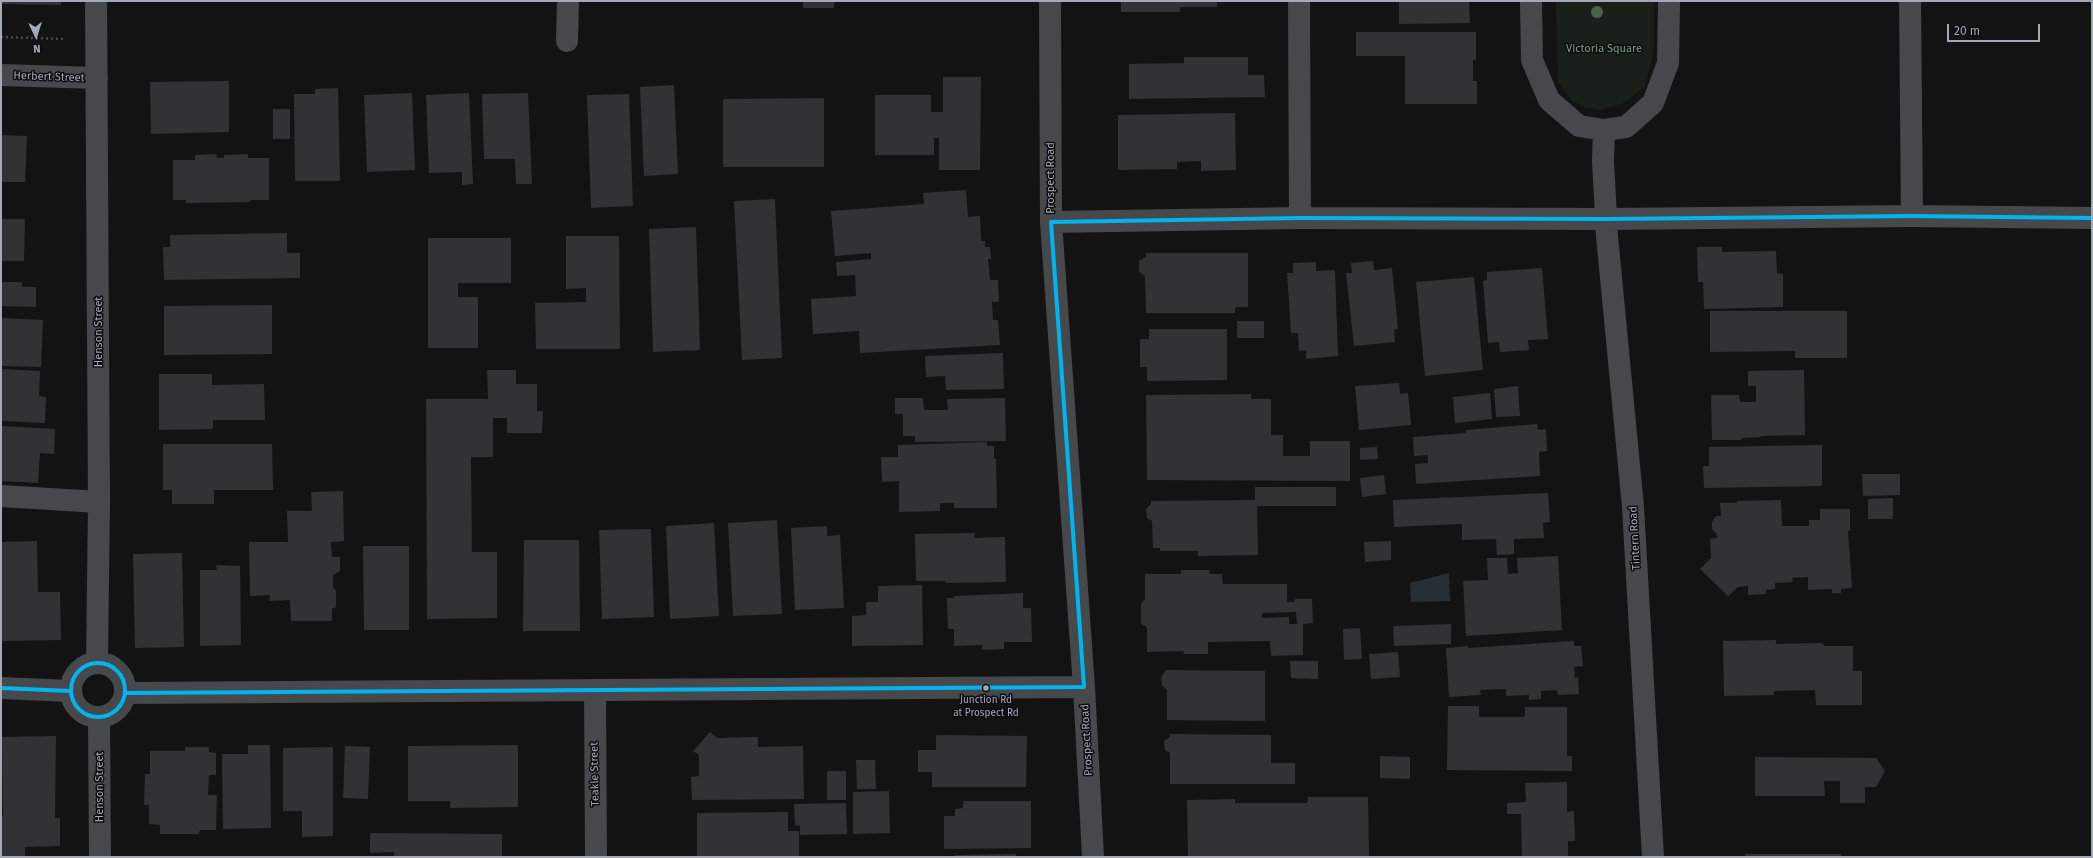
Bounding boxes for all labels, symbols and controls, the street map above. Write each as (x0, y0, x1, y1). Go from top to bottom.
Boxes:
north arrow (16, 16, 56, 56)
scale bar (1949, 16, 2042, 42)
text: 20 m (1954, 24, 1980, 38)
text: N (33, 42, 41, 55)
park label: Victoria Square (1566, 42, 1642, 56)
street label: Herbert Street (13, 69, 85, 85)
street label: Prospect Road (1044, 142, 1058, 214)
street label: Henson Street (92, 297, 106, 367)
street label: Tintern Road (1627, 506, 1643, 570)
marker: Junction Rd at Prospect Rd (981, 683, 991, 693)
place label: Junction Rd at Prospect Rd (953, 694, 1019, 718)
street label: Prospect Road (1079, 704, 1095, 776)
street label: Teakle Street (588, 742, 602, 806)
street label: Henson Street (93, 752, 107, 822)

